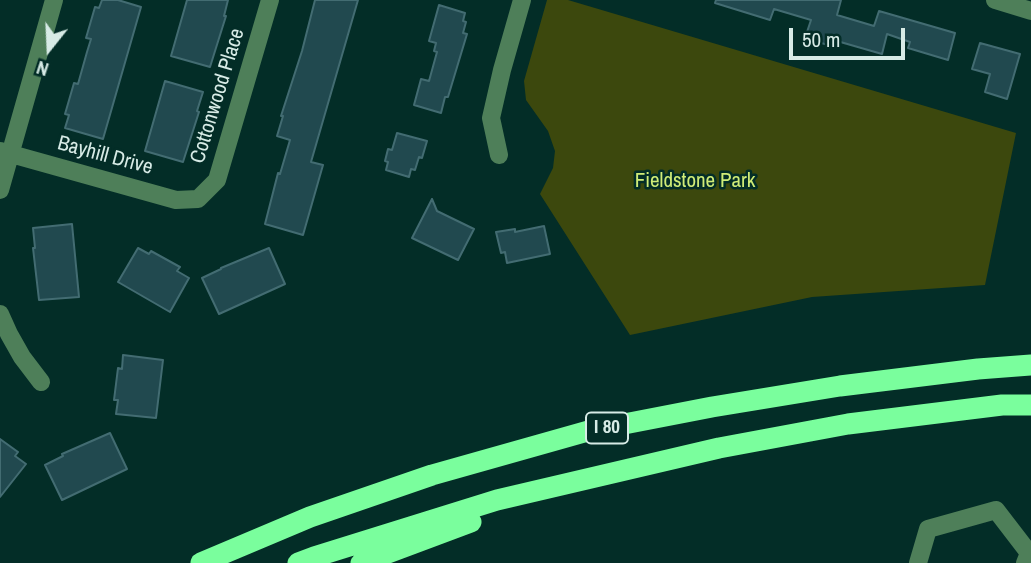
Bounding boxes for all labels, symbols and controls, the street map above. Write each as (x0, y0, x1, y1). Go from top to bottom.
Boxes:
north arrow (14, 14, 84, 84)
scale bar (793, 14, 908, 58)
street label: Cottonwood Place (186, 25, 250, 167)
text: 50 m (802, 25, 840, 54)
text: N (33, 55, 52, 83)
street label: Bayhill Drive (55, 131, 155, 181)
park label: Fieldstone Park (635, 168, 755, 194)
road number: I 80 (586, 412, 628, 444)

